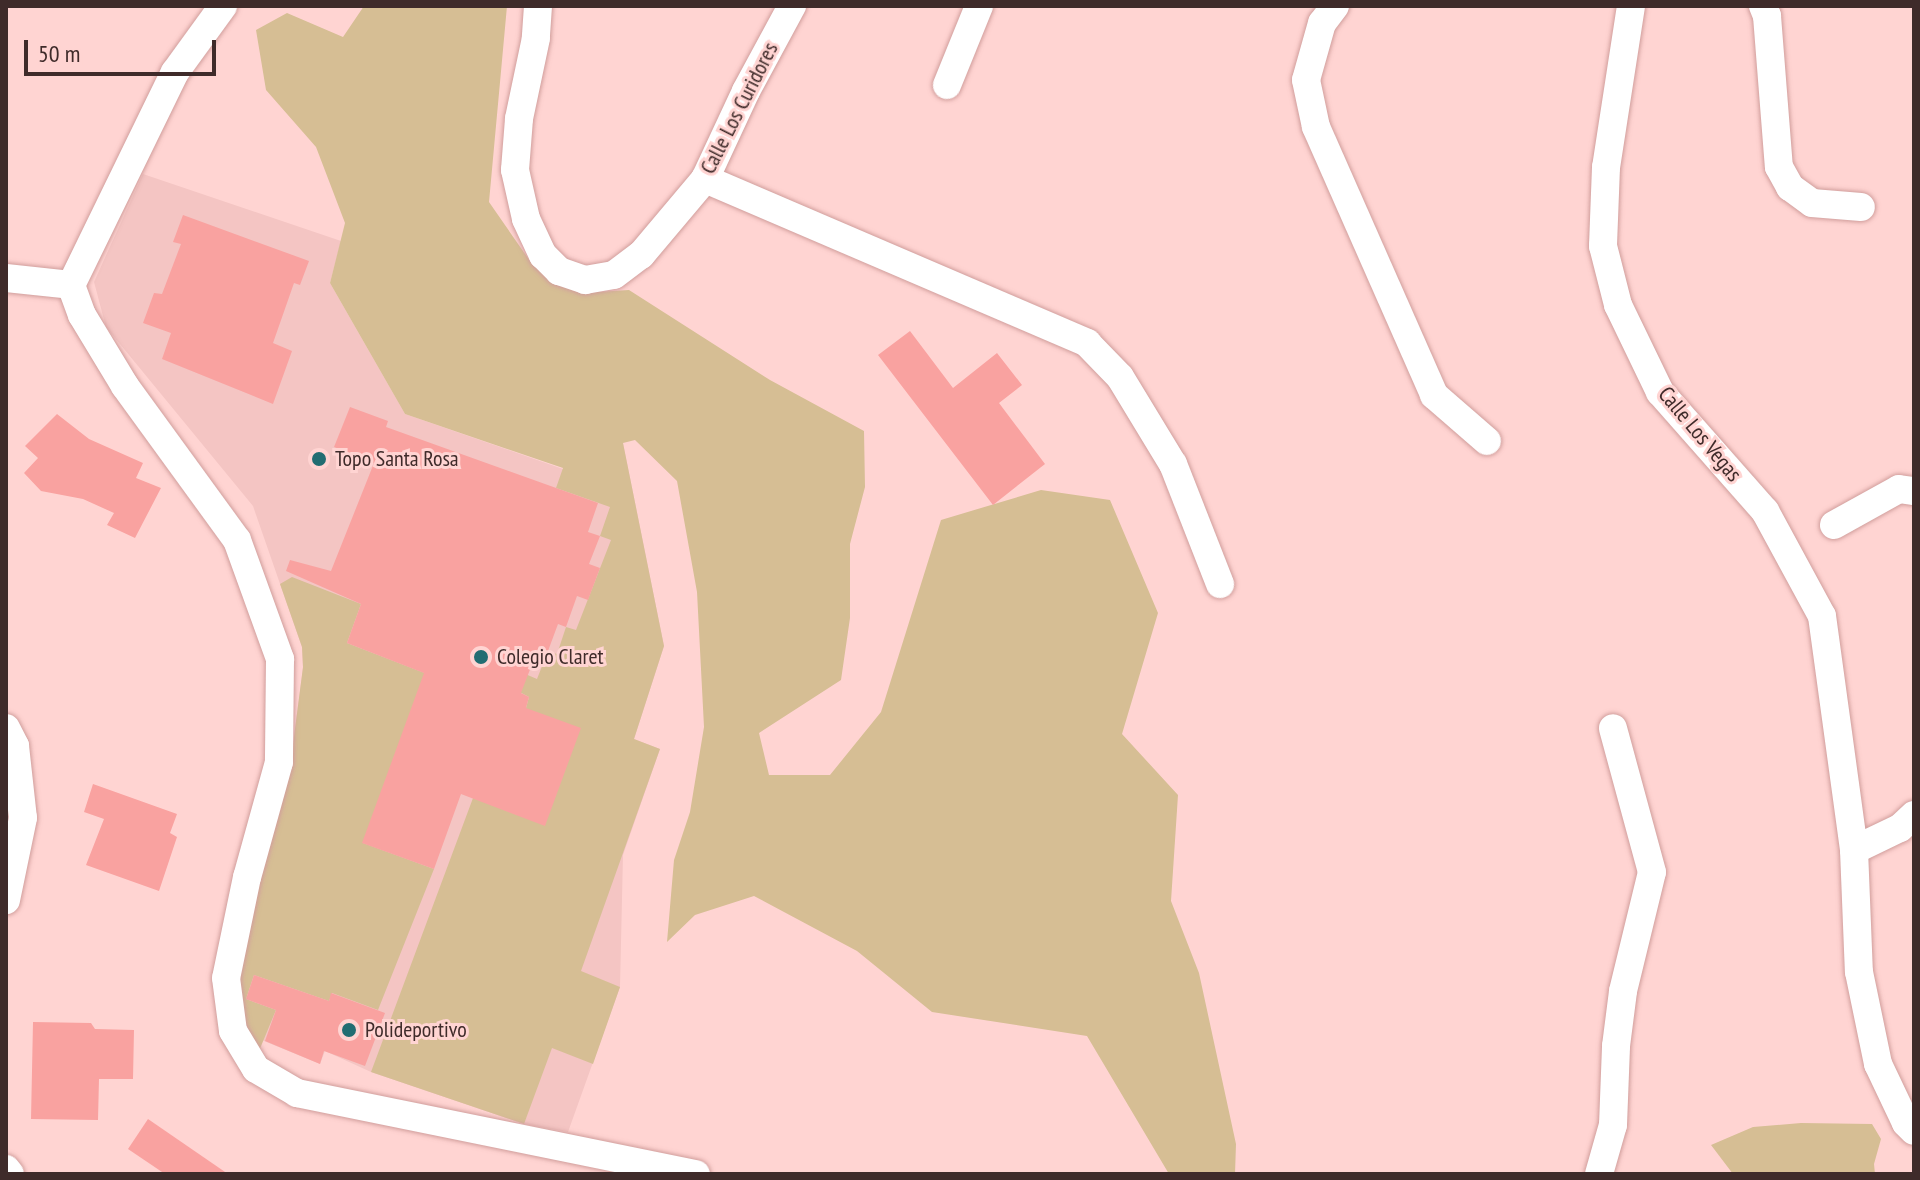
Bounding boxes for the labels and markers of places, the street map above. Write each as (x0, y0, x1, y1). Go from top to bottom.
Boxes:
place label: Topo Santa Rosa (335, 446, 459, 472)
marker: Topo Santa Rosa (310, 450, 328, 468)
place label: Colegio Claret (497, 644, 604, 670)
marker: Colegio Claret (472, 648, 490, 666)
place label: Polideportivo (365, 1017, 467, 1043)
marker: Polideportivo (340, 1021, 358, 1039)

